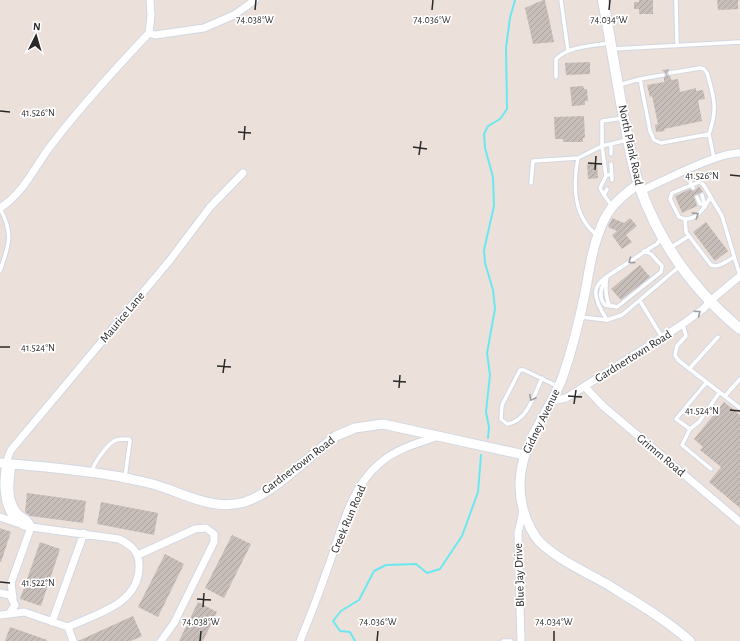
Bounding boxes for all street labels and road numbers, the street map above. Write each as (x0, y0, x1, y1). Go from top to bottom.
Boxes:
street label: North Plank Road (617, 104, 645, 186)
street label: Maurice Lane (97, 289, 147, 345)
street label: Gardnertown Road (593, 328, 673, 384)
street label: Gidney Avenue (520, 387, 563, 456)
street label: Grimm Road (635, 432, 687, 478)
street label: Gardnertown Road (259, 434, 337, 496)
street label: Creek Run Road (328, 483, 368, 555)
street label: Blue Jay Drive (512, 543, 527, 607)

